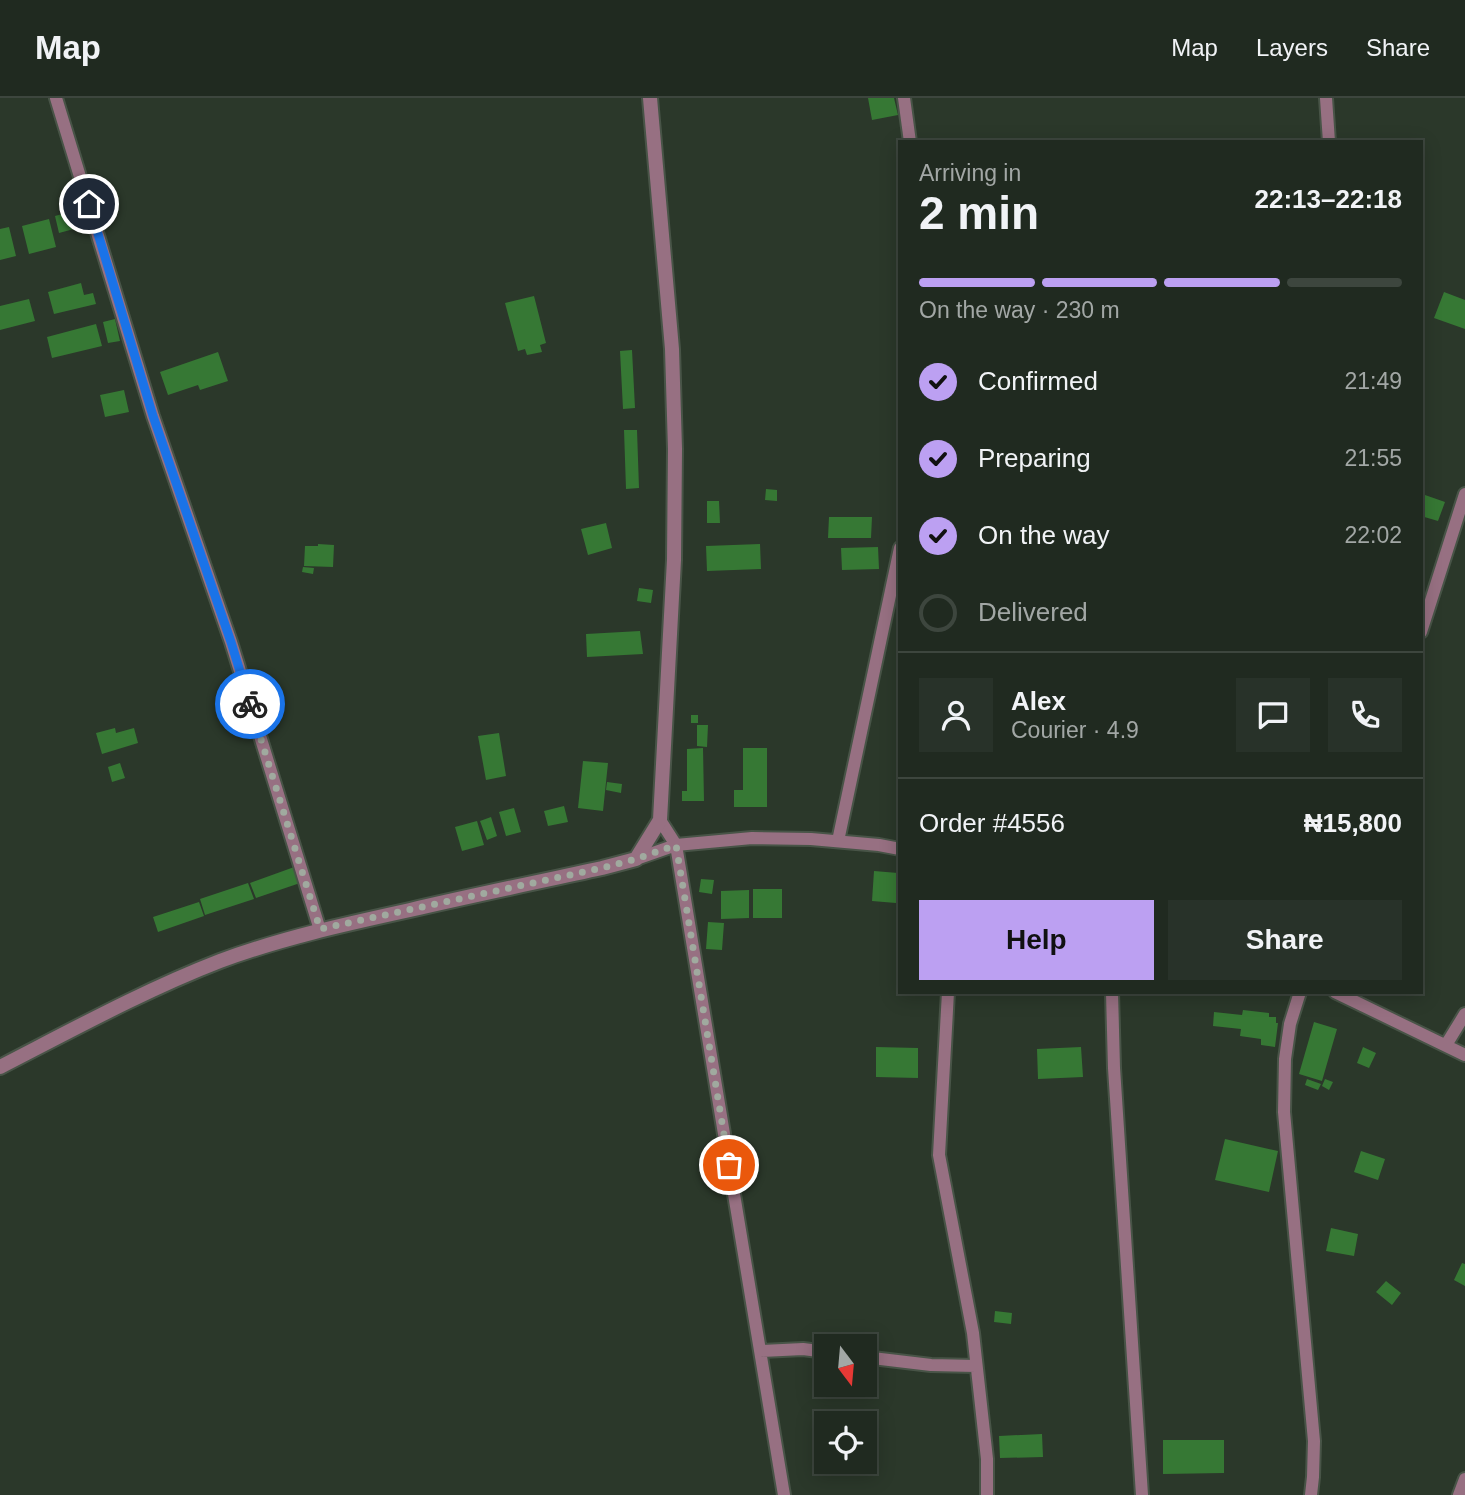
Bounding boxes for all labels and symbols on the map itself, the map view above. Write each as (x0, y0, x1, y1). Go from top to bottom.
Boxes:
pin (59, 174, 119, 234)
courier (215, 669, 285, 739)
pin (699, 1135, 759, 1195)
north arrow (814, 1334, 877, 1396)

